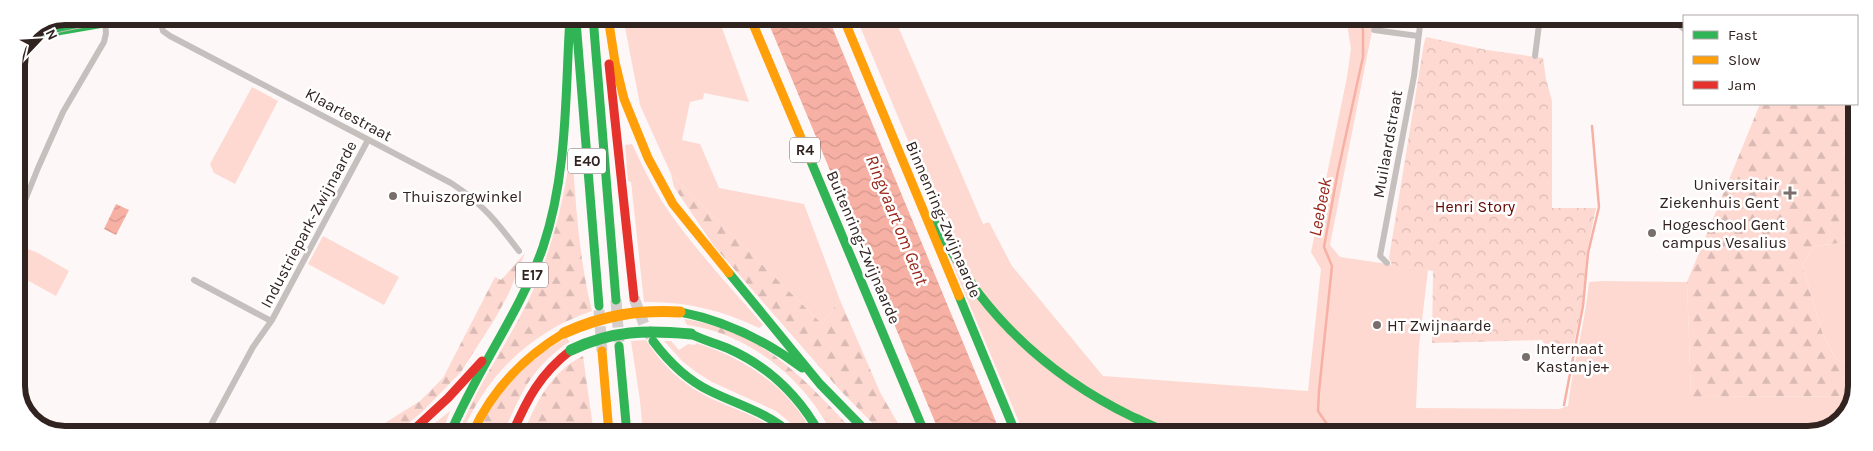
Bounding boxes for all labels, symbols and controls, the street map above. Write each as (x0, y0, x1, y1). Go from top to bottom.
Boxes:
north arrow (15, 15, 65, 65)
legend (1683, 15, 1858, 105)
text: Fast (1728, 26, 1758, 44)
text: N (42, 27, 61, 43)
text: Slow (1728, 51, 1760, 69)
text: Jam (1728, 76, 1756, 94)
street label: Klaartestraat (302, 84, 395, 145)
street label: Muilaardstraat (1369, 89, 1406, 200)
street label: Industriepark-Zwijnaarde (256, 137, 361, 311)
road number: R4 (790, 138, 820, 162)
street label: Binnenring-Zwijnaarde (902, 138, 985, 300)
road number: E40 (568, 148, 606, 174)
water label: Ringvaart om Gent (861, 152, 933, 289)
street label: Buitenring-Zwijnaarde (823, 168, 904, 327)
water label: Leebeek (1304, 175, 1337, 238)
place label: Universitair Ziekenhuis Gent (1659, 175, 1779, 212)
marker: Universitair Ziekenhuis Gent (1783, 186, 1797, 200)
place label: Thuiszorgwinkel (403, 187, 522, 206)
marker: Thuiszorgwinkel (387, 190, 399, 202)
park label: Henri Story (1435, 197, 1516, 216)
place label: Hogeschool Gent campus Vesalius (1662, 215, 1787, 252)
marker: Hogeschool Gent campus Vesalius (1646, 227, 1658, 239)
road number: E17 (516, 262, 548, 288)
place label: HT Zwijnaarde (1387, 316, 1491, 335)
marker: HT Zwijnaarde (1371, 319, 1383, 331)
place label: Internaat Kastanje+ (1536, 339, 1610, 376)
marker: Internaat Kastanje+ (1520, 351, 1532, 363)

